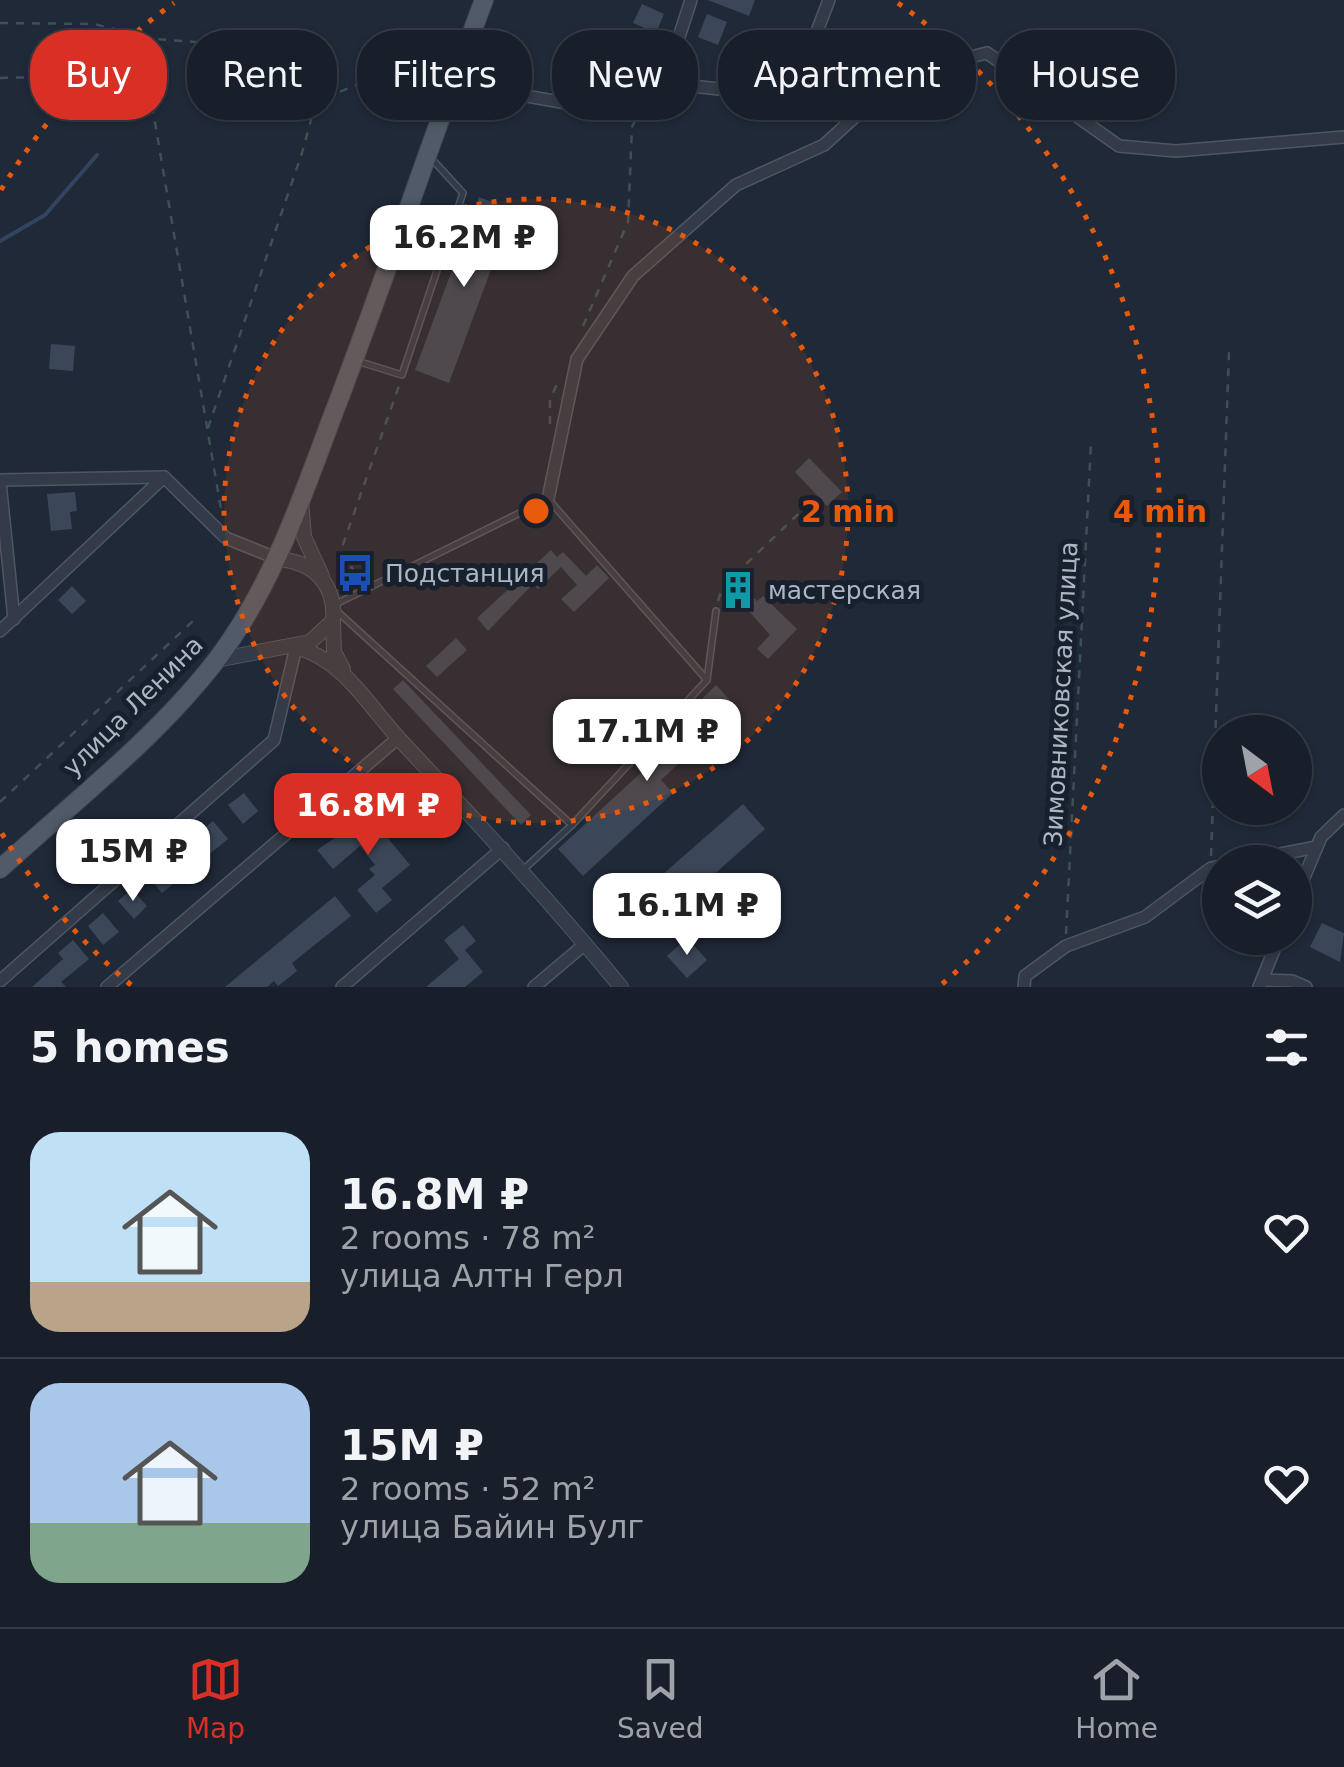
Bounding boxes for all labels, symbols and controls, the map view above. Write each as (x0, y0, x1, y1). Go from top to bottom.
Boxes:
chip: Buy (30, 30, 167, 120)
chip: Rent (187, 30, 337, 120)
chip: Filters (357, 30, 532, 120)
chip: New (552, 30, 698, 120)
chip: Apartment (718, 30, 976, 120)
chip: House (996, 30, 1175, 120)
pin: 16.2M ₽ (372, 205, 556, 290)
text: 16.2M ₽ (392, 218, 536, 256)
centre of rings (518, 493, 554, 529)
text: 2 min (801, 494, 895, 529)
text: 4 min (1113, 494, 1207, 529)
street label: Зимовниковская улица (1039, 541, 1083, 847)
bus stop icon: Подстанция (334, 552, 376, 594)
place label: Подстанция (385, 559, 545, 588)
building icon: мастерская (717, 569, 759, 611)
place label: мастерская (768, 576, 921, 605)
street label: улица Ленина (57, 630, 209, 782)
pin: 17.1M ₽ (555, 699, 739, 784)
text: 17.1M ₽ (575, 712, 719, 750)
north arrow (1202, 715, 1312, 825)
map controls (1202, 715, 1312, 955)
pin: 16.8M ₽ (276, 773, 460, 858)
text: 16.8M ₽ (296, 786, 440, 824)
pin: 15M ₽ (63, 819, 203, 904)
text: 15M ₽ (78, 832, 188, 870)
button: layers (1202, 845, 1312, 955)
pin: 16.1M ₽ (595, 873, 779, 958)
text: 16.1M ₽ (615, 886, 759, 924)
icon: filters (1259, 1020, 1314, 1075)
text: 5 homes (30, 1023, 230, 1072)
text: 16.8M ₽ (340, 1170, 529, 1219)
icon: home (110, 1172, 230, 1292)
icon: heart (1259, 1205, 1314, 1260)
text: 2 rooms · 78 m² (340, 1219, 595, 1257)
text: улица Алтн Герл (340, 1257, 624, 1295)
text: 15M ₽ (340, 1421, 484, 1470)
icon: home (110, 1423, 230, 1543)
icon: heart (1259, 1456, 1314, 1511)
text: 2 rooms · 52 m² (340, 1470, 595, 1508)
text: улица Байин Булг (340, 1508, 644, 1546)
tab: Map (186, 1652, 245, 1745)
tab: Saved (617, 1652, 703, 1745)
tab: Home (1075, 1652, 1158, 1745)

